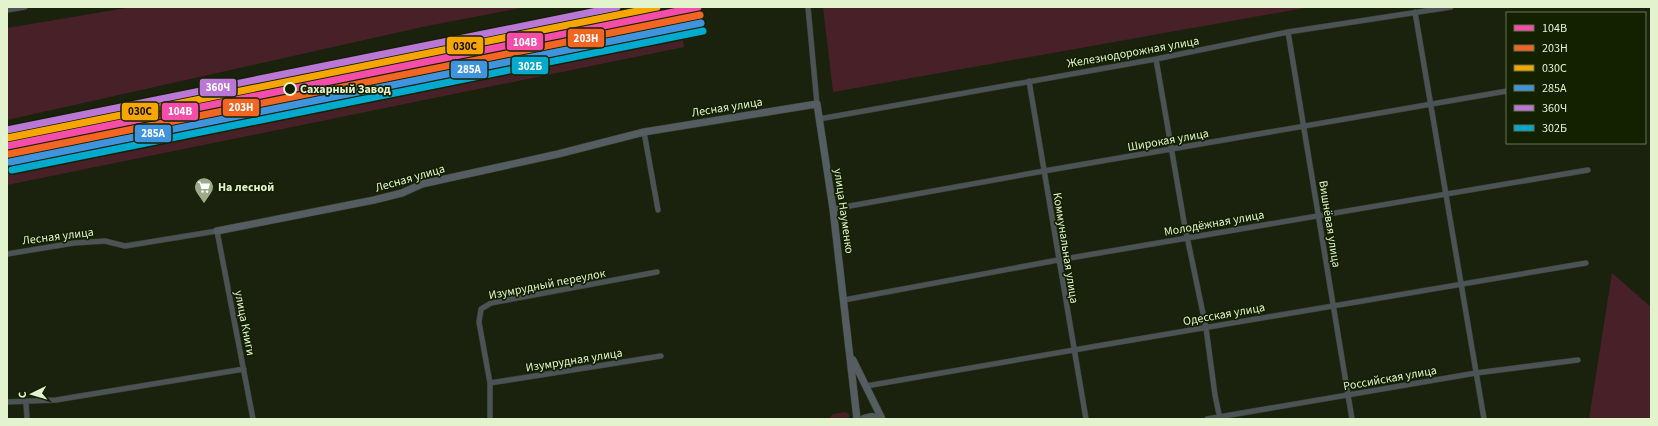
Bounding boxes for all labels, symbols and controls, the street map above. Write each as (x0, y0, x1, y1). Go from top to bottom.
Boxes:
legend (1506, 12, 1646, 144)
text: 104В (1542, 20, 1567, 37)
line badge: 203Н (567, 28, 605, 48)
text: 203Н (574, 31, 598, 46)
line badge: 104В (506, 32, 544, 51)
street label: Железнодорожная улица (1066, 32, 1201, 73)
text: 104В (513, 35, 537, 50)
line badge: 030C (446, 36, 484, 55)
text: 030C (453, 39, 478, 54)
text: 203Н (1542, 40, 1568, 57)
line badge: 302Б (511, 56, 549, 75)
text: 302Б (518, 59, 542, 74)
line badge: 285А (450, 60, 488, 79)
text: 030C (1542, 60, 1567, 77)
text: 285А (457, 62, 482, 77)
line badge: 360Ч (199, 78, 237, 97)
text: 360Ч (206, 80, 230, 95)
text: 285А (1542, 80, 1567, 97)
place label: Сахарный Завод (300, 81, 391, 98)
marker: Сахарный Завод (283, 82, 297, 96)
street label: Лесная улица (690, 93, 764, 122)
line badge: 203Н (222, 98, 260, 117)
text: 203Н (229, 100, 253, 115)
text: 360Ч (1542, 100, 1567, 117)
line badge: 030C (121, 102, 159, 121)
line badge: 104В (161, 102, 199, 121)
text: 030C (128, 104, 153, 119)
text: 104В (168, 104, 192, 119)
text: 302Б (1542, 120, 1567, 137)
line badge: 285А (134, 124, 172, 143)
street label: Широкая улица (1126, 125, 1210, 156)
text: 285А (141, 126, 166, 141)
street label: Лесная улица (373, 160, 447, 197)
street label: улица Науменко (829, 167, 858, 255)
supermarket icon: На лесной (193, 176, 215, 204)
place label: На лесной (218, 179, 274, 196)
street label: Вишнёвая улица (1314, 179, 1345, 269)
street label: Коммунальная улица (1048, 191, 1083, 305)
street label: Молодёжная улица (1163, 206, 1266, 241)
street label: Лесная улица (21, 224, 95, 249)
street label: Изумрудный переулок (487, 265, 607, 304)
street label: улица Книги (230, 289, 259, 357)
street label: Одесская улица (1182, 299, 1266, 330)
street label: Изумрудная улица (524, 344, 624, 377)
street label: Российская улица (1342, 362, 1438, 395)
north arrow (12, 374, 52, 414)
text: С (15, 390, 30, 399)

